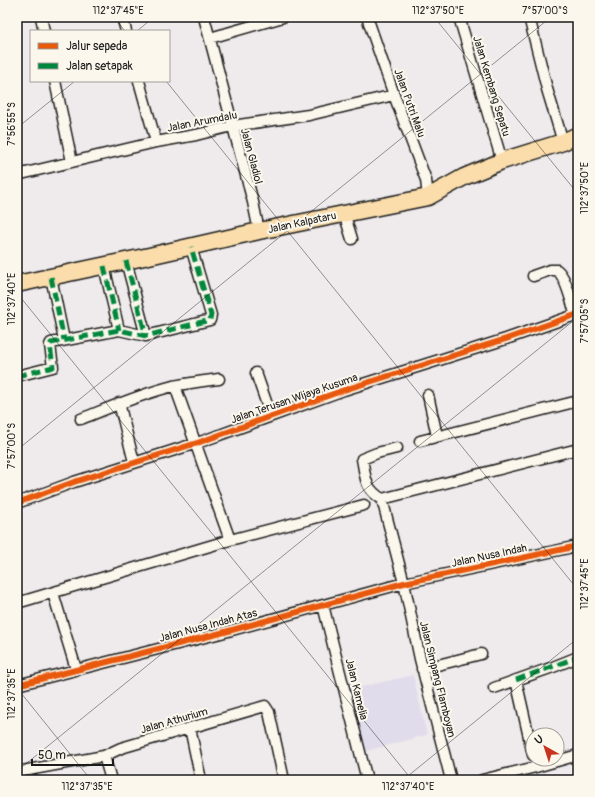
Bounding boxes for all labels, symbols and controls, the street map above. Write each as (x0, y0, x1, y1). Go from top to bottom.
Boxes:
text: 112°37'45"E (92, 5, 144, 17)
text: 112°37'50"E (412, 5, 464, 17)
text: 7°57'00"S (522, 5, 568, 17)
legend (30, 30, 170, 82)
street label: Jalan Kembang Sepatu (470, 34, 513, 138)
text: Jalur sepeda (66, 39, 128, 54)
text: Jalan setapak (66, 59, 133, 74)
street label: Jalan Putri Malu (391, 67, 428, 139)
text: 7°56'55"S (6, 102, 18, 146)
street label: Jalan Arumdalu (166, 108, 238, 135)
street label: Jalan Gladiol (238, 127, 265, 185)
text: 112°37'50"E (579, 162, 591, 214)
street label: Jalan Kalpataru (267, 209, 338, 236)
text: 112°37'40"E (6, 273, 18, 325)
text: 7°57'05"S (579, 299, 591, 343)
street label: Jalan Terusan Wijaya Kusuma (229, 371, 359, 426)
text: 7°57'00"S (6, 423, 18, 469)
street label: Jalan Nusa Indah (450, 541, 528, 570)
text: 112°37'45"E (579, 558, 591, 610)
street label: Jalan Nusa Indah Atas (158, 606, 259, 645)
street label: Jalan Simpang Flamboyan (417, 620, 458, 739)
street label: Jalan Kamelia (343, 657, 370, 721)
text: 112°37'35"E (6, 669, 18, 719)
street label: Jalan Athurium (139, 705, 210, 736)
north arrow (525, 727, 565, 767)
text: U (532, 732, 546, 747)
scale bar (32, 741, 113, 767)
text: 50 m (38, 748, 66, 763)
text: 112°37'35"E (62, 781, 112, 793)
text: 112°37'40"E (382, 781, 434, 793)

